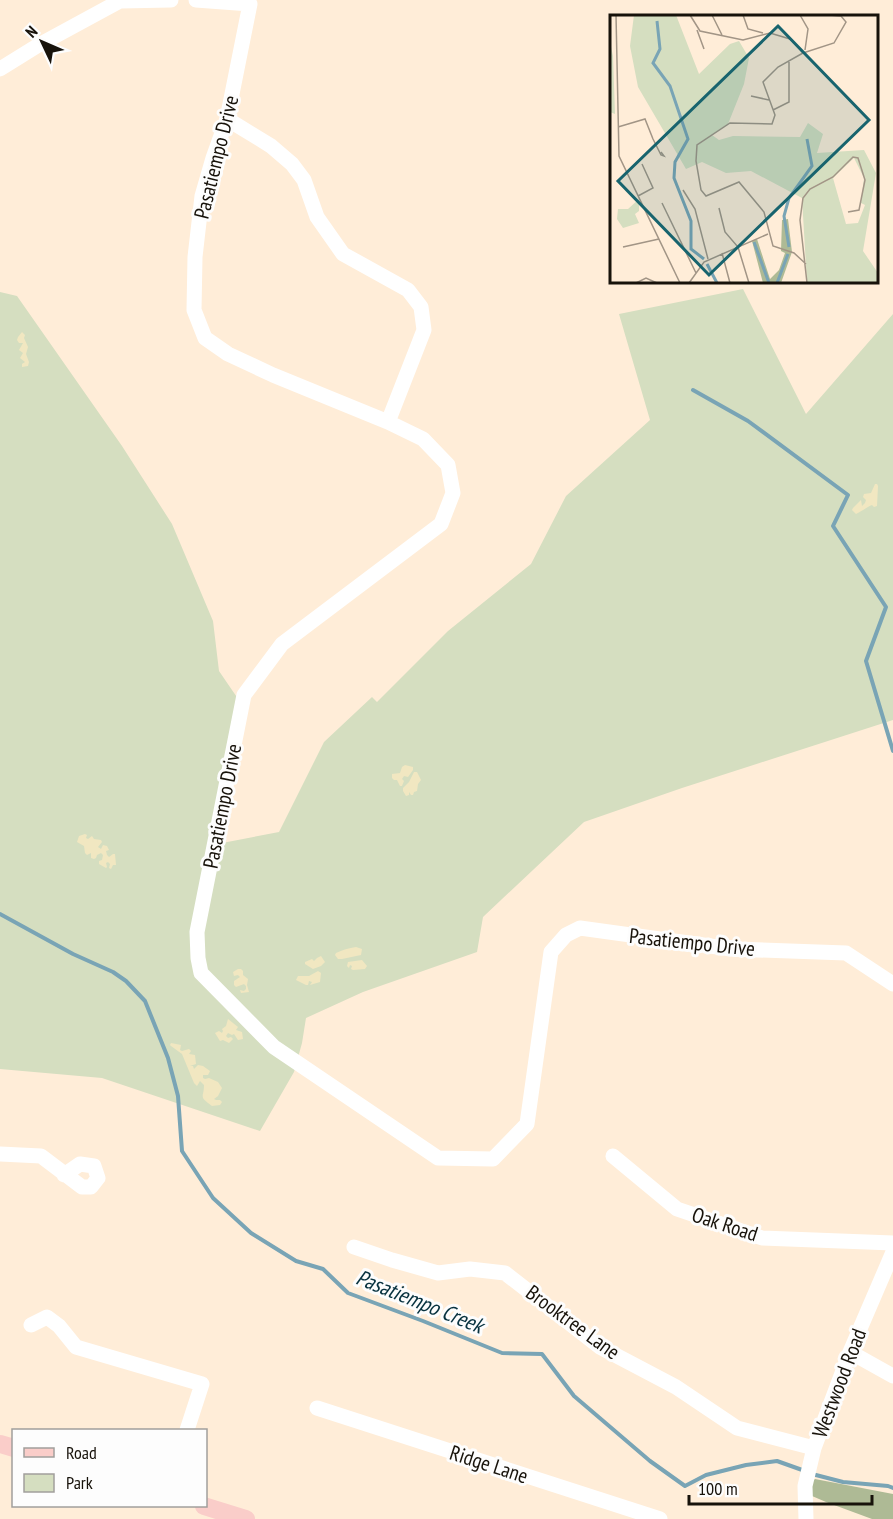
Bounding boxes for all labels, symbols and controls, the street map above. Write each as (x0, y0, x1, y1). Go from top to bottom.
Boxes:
north arrow (12, 12, 72, 72)
inset map (610, 15, 878, 284)
text: N (21, 22, 41, 42)
street label: Pasatiempo Drive (188, 92, 244, 222)
street label: Pasatiempo Drive (197, 741, 247, 871)
street label: Pasatiempo Drive (628, 922, 756, 962)
street label: Oak Road (689, 1201, 761, 1247)
water label: Pasatiempo Creek (352, 1263, 490, 1340)
street label: Brooktree Lane (521, 1279, 625, 1365)
street label: Westwood Road (806, 1325, 872, 1441)
legend (12, 1429, 207, 1507)
street label: Ridge Lane (446, 1439, 532, 1489)
text: Road (66, 1441, 97, 1464)
scale bar (689, 1468, 872, 1506)
text: Park (66, 1471, 93, 1494)
text: 100 m (698, 1477, 738, 1500)

